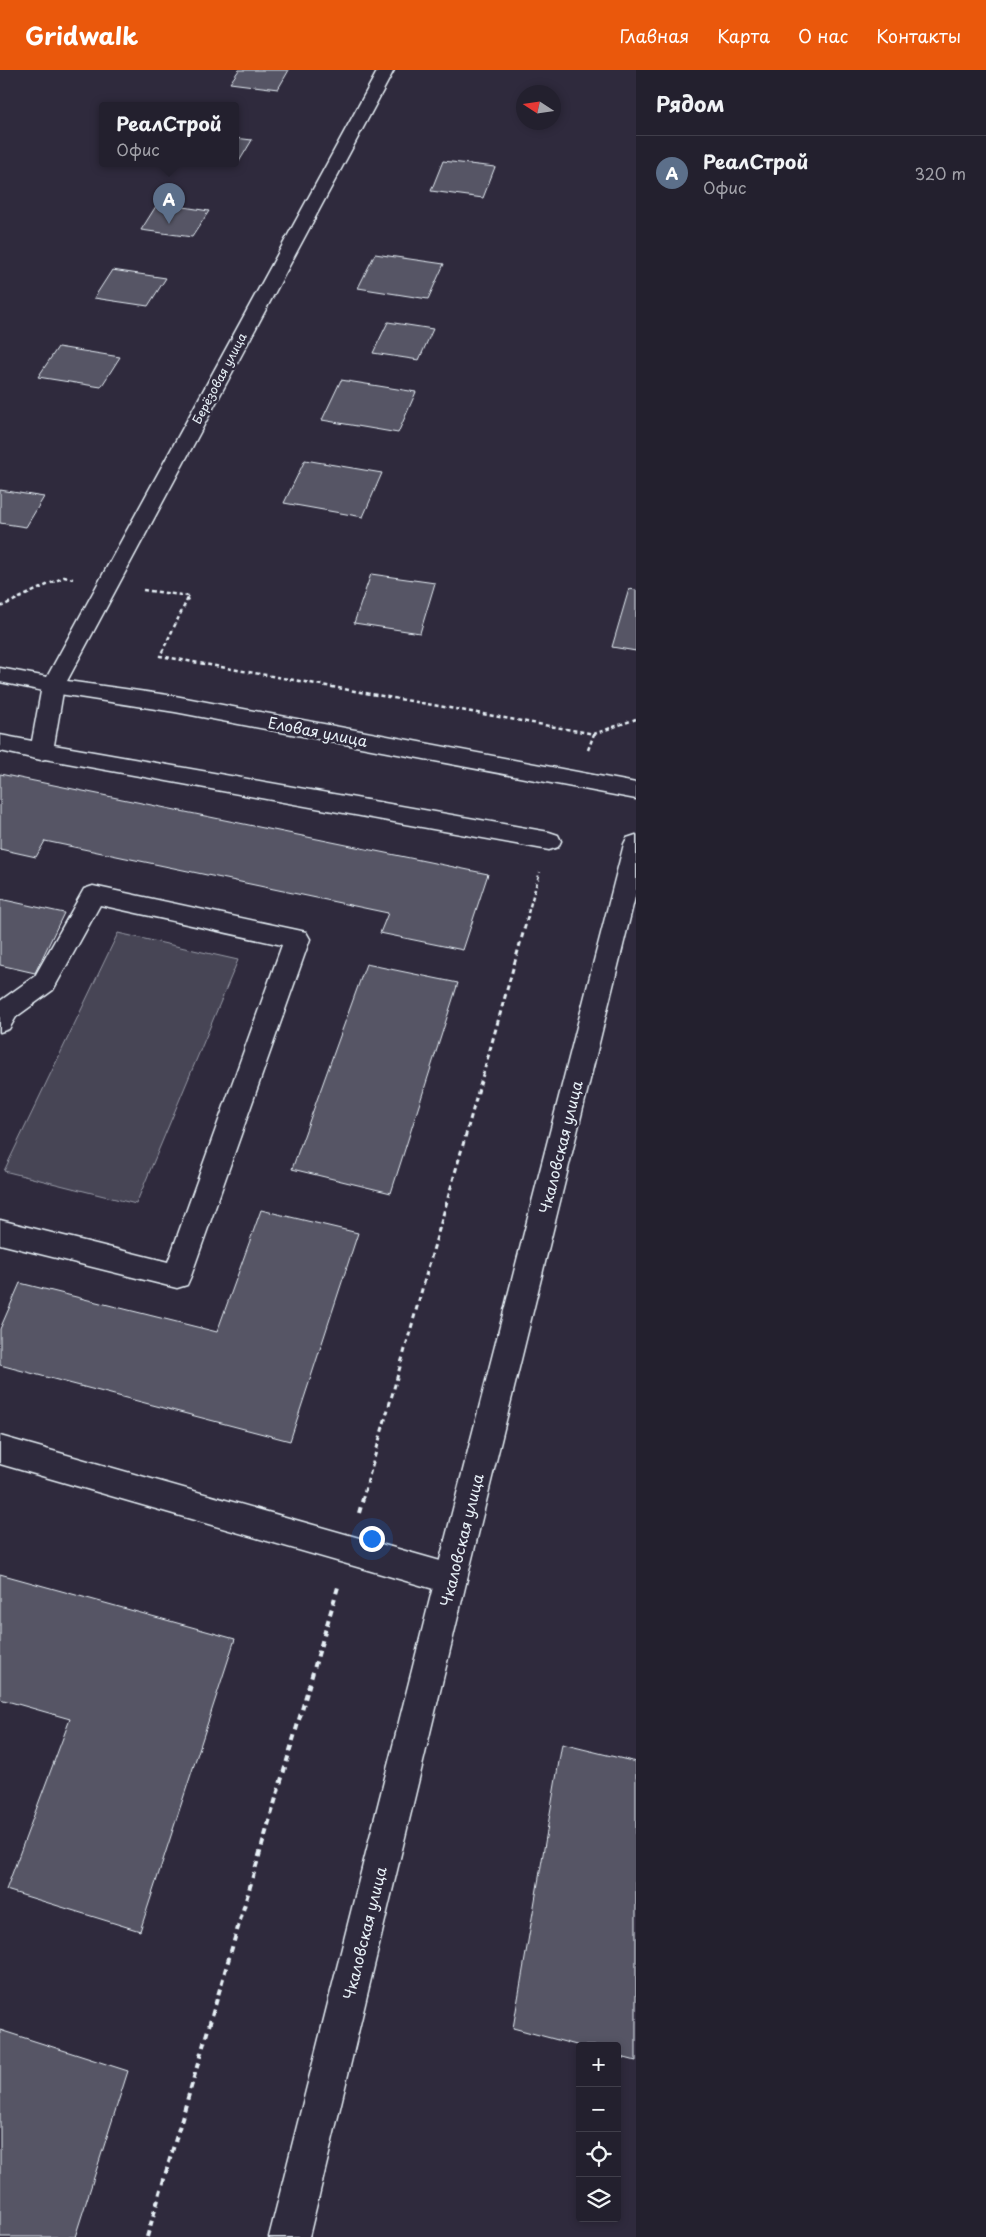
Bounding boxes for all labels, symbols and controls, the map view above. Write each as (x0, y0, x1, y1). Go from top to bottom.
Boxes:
text: Gridwalk (25, 17, 138, 53)
text: Главная (620, 22, 689, 49)
text: Карта (717, 22, 770, 49)
text: О нас (798, 22, 848, 49)
text: Контакты (876, 22, 961, 49)
north arrow (516, 85, 561, 130)
text: Рядом (656, 87, 724, 119)
popup (99, 102, 239, 167)
text: РеалСтрой (116, 109, 222, 137)
text: Офис (116, 137, 160, 161)
text: РеалСтрой (703, 147, 808, 175)
text: A (666, 161, 678, 185)
text: 320 m (915, 161, 966, 185)
text: Офис (703, 175, 746, 199)
pin: A (153, 183, 185, 224)
street label: Берёзовая улица (187, 329, 251, 427)
street label: Еловая улица (266, 710, 370, 752)
street label: Чкаловская улица (532, 1077, 588, 1216)
street label: Чкаловская улица (433, 1470, 489, 1609)
your location (359, 1526, 385, 1552)
street label: Чкаловская улица (336, 1863, 392, 2002)
map controls (576, 2042, 621, 2222)
button: + (576, 2042, 621, 2087)
button: − (576, 2087, 621, 2132)
button: locate (576, 2132, 621, 2177)
button: layers (576, 2177, 621, 2222)

